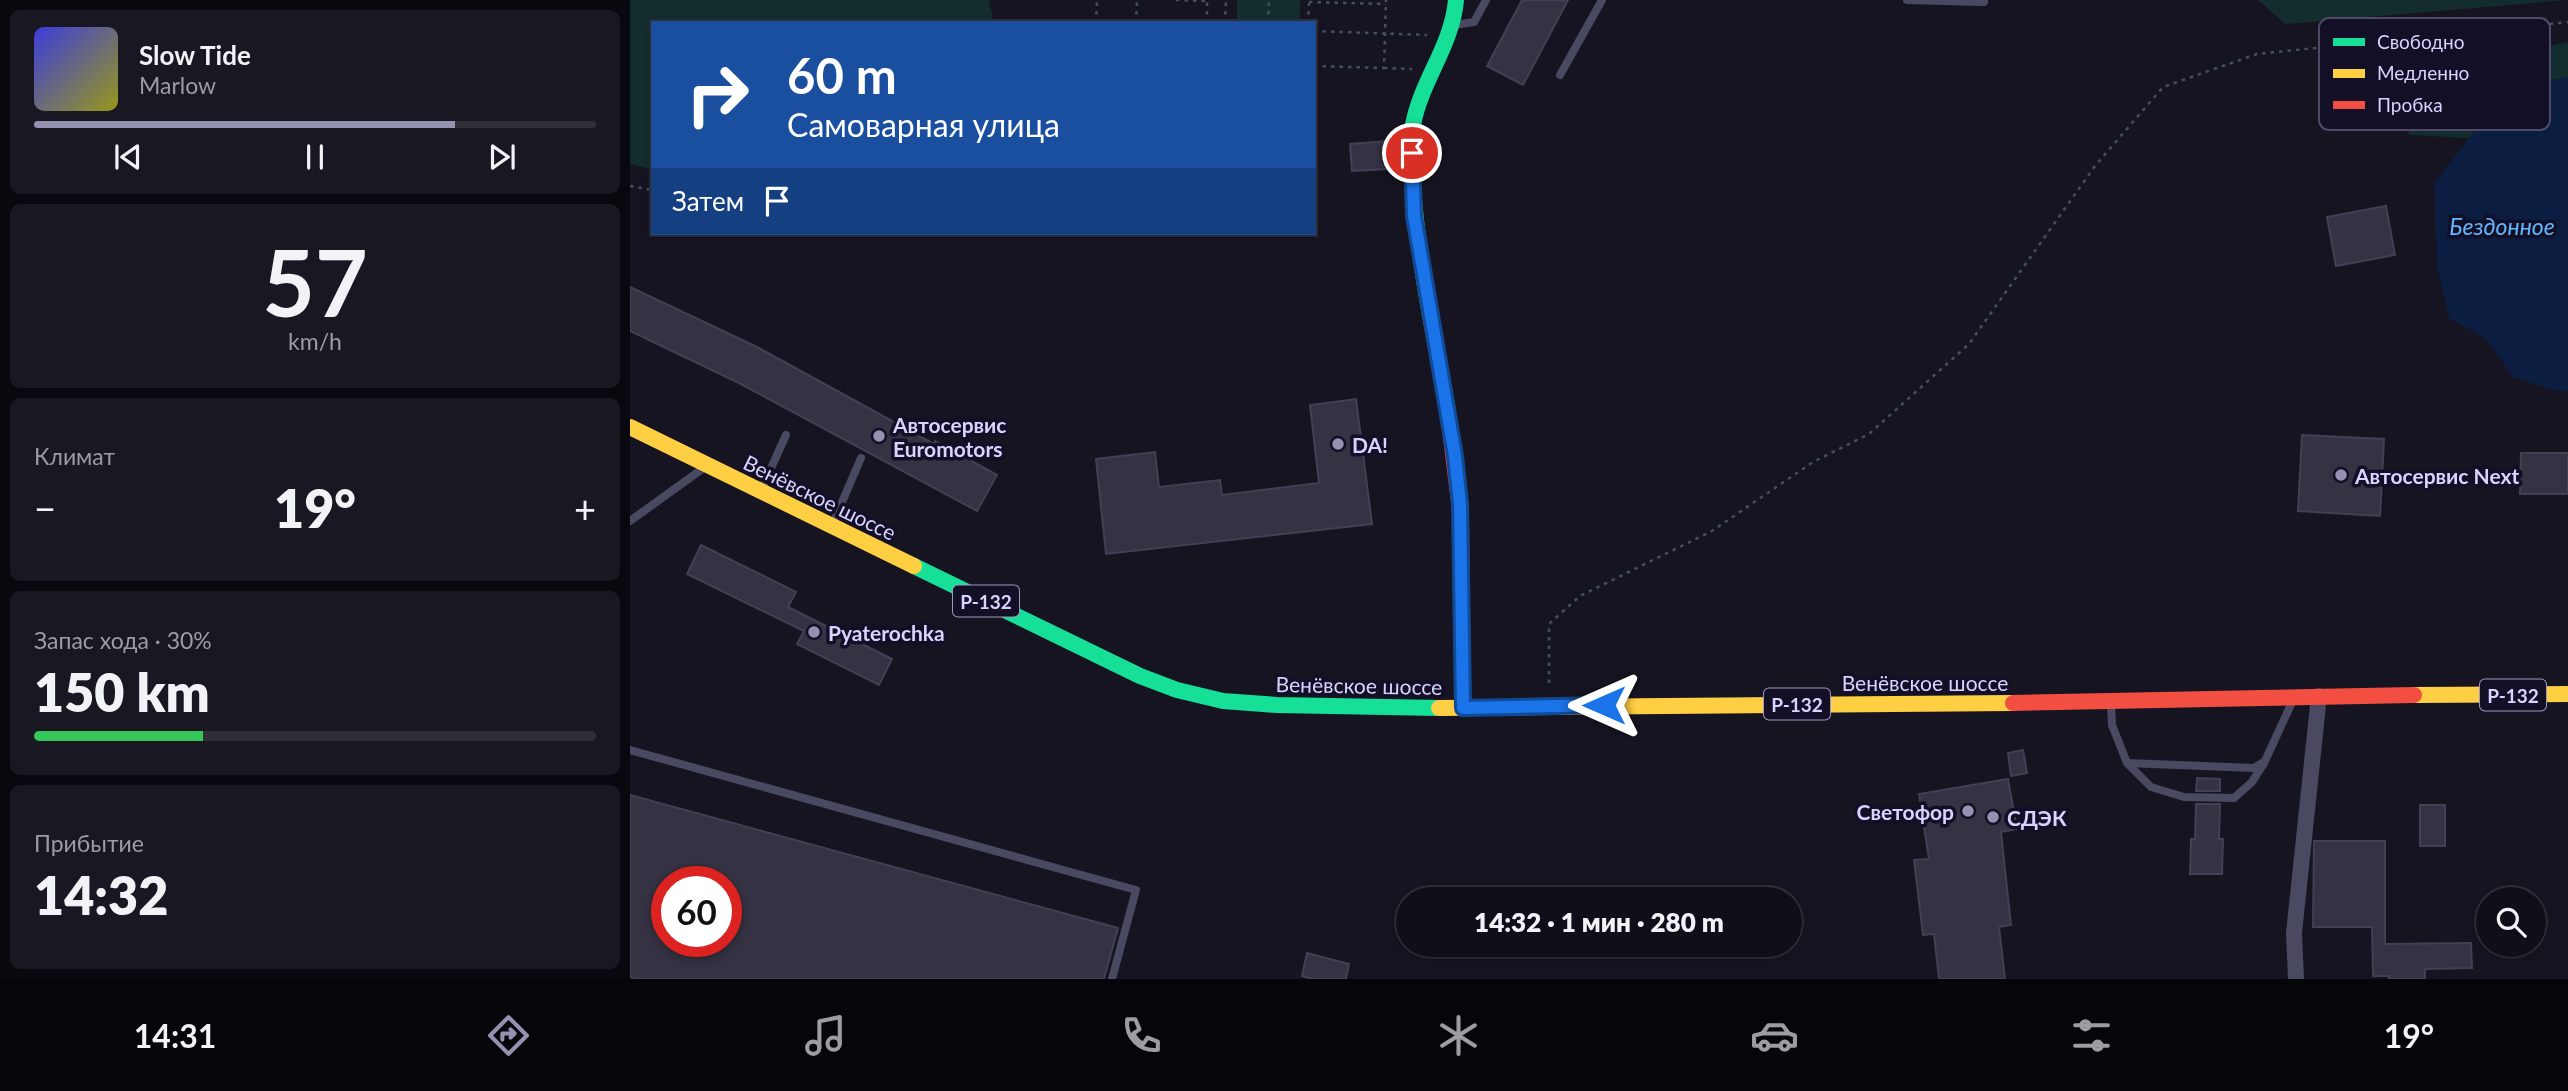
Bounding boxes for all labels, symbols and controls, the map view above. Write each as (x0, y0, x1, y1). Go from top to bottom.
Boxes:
legend (2319, 18, 2550, 130)
text: Свободно (2377, 30, 2465, 53)
text: Slow Tide (139, 39, 251, 71)
text: 60 m (787, 46, 897, 104)
icon: right (672, 49, 763, 140)
text: Медленно (2377, 61, 2469, 84)
text: Marlow (139, 71, 216, 99)
text: Пробка (2377, 93, 2443, 116)
text: Самоварная улица (787, 105, 1060, 144)
pin (1382, 123, 1442, 183)
icon: arrive (1393, 134, 1431, 172)
icon: previous (109, 138, 147, 176)
icon: pause (296, 138, 334, 176)
icon: next (483, 138, 521, 176)
icon: arrive (758, 182, 796, 220)
text: Затем (672, 185, 744, 217)
water label: Бездонное (2449, 212, 2555, 240)
text: 57 (262, 227, 368, 336)
text: km/h (288, 327, 342, 355)
place label: Автосервис Euromotors (892, 412, 1006, 461)
marker: Автосервис Euromotors (871, 428, 887, 444)
place label: DA! (1352, 432, 1388, 457)
marker: DA! (1330, 436, 1346, 452)
text: Климат (34, 442, 115, 470)
street label: Венёвское шоссе (740, 449, 900, 545)
place label: Автосервис Next (2354, 463, 2519, 488)
marker: Автосервис Next (2333, 467, 2349, 483)
text: 19° (274, 477, 356, 539)
text: − (34, 485, 56, 531)
text: + (574, 485, 596, 531)
road number: Р-132 (953, 586, 1019, 616)
place label: Pyaterochka (828, 620, 945, 645)
marker: Pyaterochka (806, 624, 822, 640)
text: Запас хода · 30% (34, 626, 212, 654)
text: 150 km (34, 661, 210, 723)
position arrow (1567, 668, 1641, 742)
street label: Венёвское шоссе (1842, 670, 2008, 695)
street label: Венёвское шоссе (1275, 671, 1443, 699)
road number: Р-132 (2480, 680, 2546, 710)
road number: Р-132 (1764, 688, 1830, 720)
place label: Светофор (1857, 799, 1954, 824)
marker: Светофор (1960, 803, 1976, 819)
place label: СДЭК (2007, 805, 2067, 830)
marker: СДЭК (1985, 809, 2001, 825)
text: Прибытие (34, 829, 144, 857)
text: 14:32 (34, 864, 168, 926)
speed limit sign: 60 (651, 866, 742, 957)
map controls (2476, 887, 2546, 957)
button: search (2476, 887, 2546, 957)
text: 14:32 · 1 мин · 280 m (1474, 906, 1724, 938)
icon: directions (484, 1011, 533, 1060)
icon: music (801, 1011, 850, 1060)
icon: phone (1117, 1011, 1166, 1060)
icon: climate (1434, 1011, 1483, 1060)
icon: car (1750, 1011, 1799, 1060)
icon: filters (2067, 1011, 2116, 1060)
text: 14:31 (134, 1016, 216, 1055)
text: 19° (2384, 1016, 2434, 1055)

